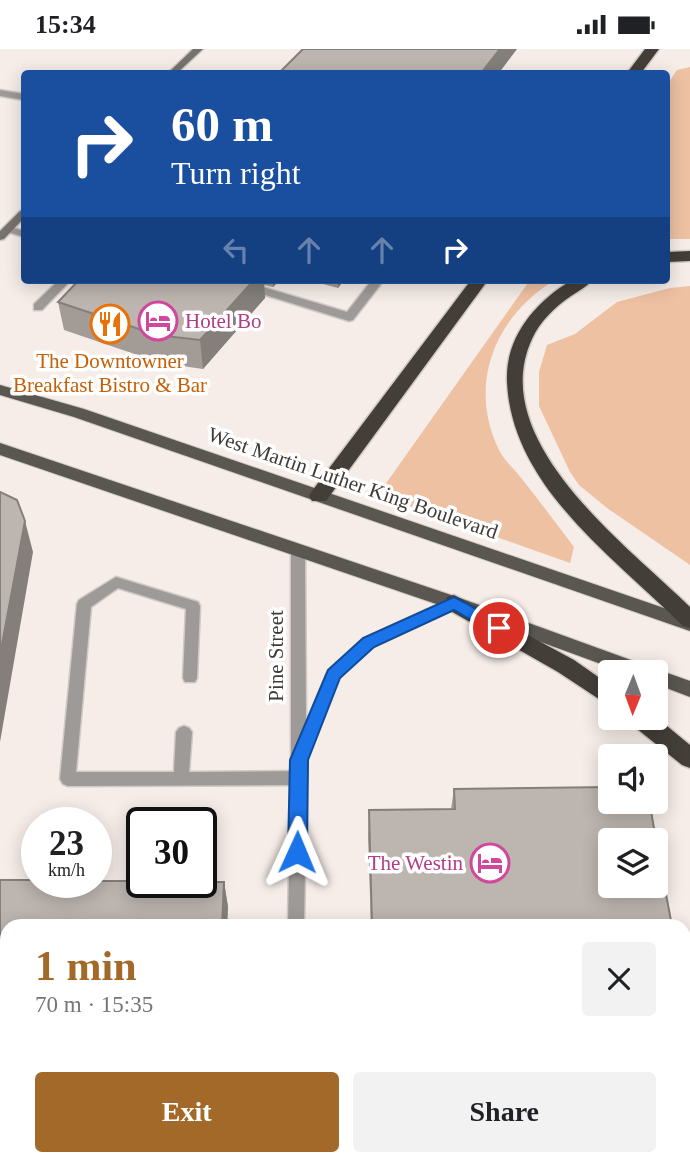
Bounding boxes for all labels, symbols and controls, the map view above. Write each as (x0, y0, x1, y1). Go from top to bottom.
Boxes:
text: 15:34 (35, 10, 96, 39)
text: 60 m (171, 97, 273, 152)
icon: right (56, 98, 147, 189)
text: Turn right (171, 155, 301, 191)
icon: left (217, 231, 255, 269)
icon: ahead (290, 231, 328, 269)
icon: ahead (363, 231, 401, 269)
icon: right (436, 231, 474, 269)
hotel icon: Hotel Bo (137, 300, 179, 342)
restaurant icon: The Downtowner Breakfast Bistro & Bar (89, 303, 131, 345)
place label: Hotel Bo (185, 309, 261, 333)
place label: The Downtowner Breakfast Bistro & Bar (13, 349, 207, 397)
street label: West Martin Luther King Boulevard (205, 422, 502, 544)
pin (469, 598, 529, 658)
icon: arrive (480, 609, 518, 647)
street label: Pine Street (264, 610, 288, 702)
north arrow (598, 660, 668, 730)
map controls (598, 660, 668, 898)
button: sound (598, 744, 668, 814)
speed limit sign: 30 (126, 807, 217, 898)
position arrow (260, 815, 334, 889)
text: 23 (49, 824, 84, 863)
button: layers (598, 828, 668, 898)
hotel icon: The Westin (469, 842, 511, 884)
place label: The Westin (368, 851, 463, 875)
text: km/h (48, 860, 85, 880)
button: close (582, 942, 656, 1016)
text: 1 min (35, 943, 137, 989)
text: 70 m · 15:35 (35, 992, 153, 1017)
button: Exit (35, 1072, 339, 1152)
button: Share (353, 1072, 656, 1152)

